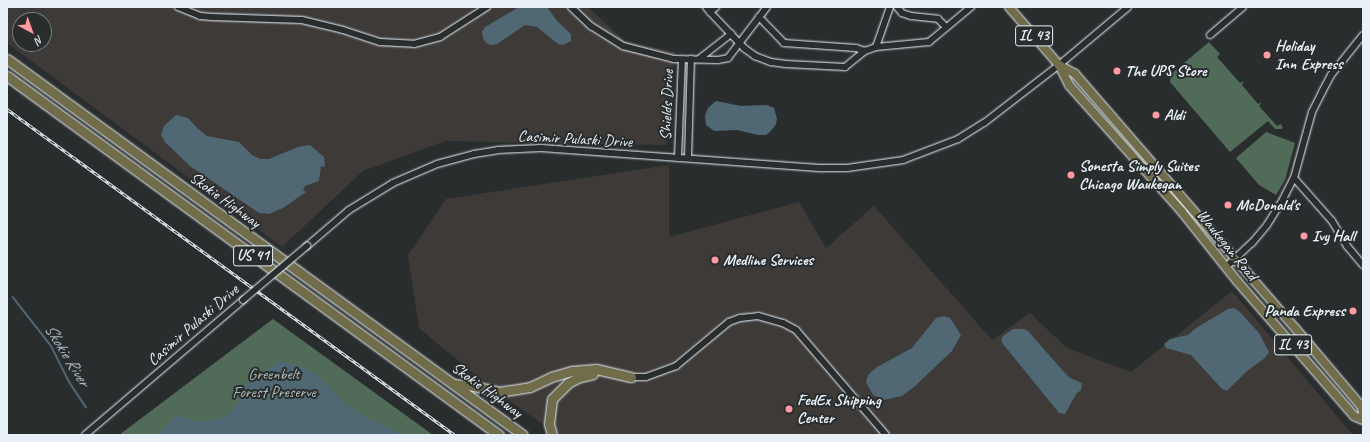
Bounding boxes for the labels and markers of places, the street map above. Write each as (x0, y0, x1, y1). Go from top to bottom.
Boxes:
place label: Holiday Inn Express (1275, 36, 1342, 74)
marker: Holiday Inn Express (1262, 50, 1272, 60)
place label: The UPS Store (1125, 61, 1207, 81)
marker: The UPS Store (1112, 66, 1122, 76)
place label: Aldi (1164, 105, 1185, 125)
marker: Aldi (1151, 110, 1161, 120)
place label: Sonesta Simply Suites Chicago Waukegan (1079, 156, 1198, 194)
marker: Sonesta Simply Suites Chicago Waukegan (1066, 170, 1076, 180)
place label: McDonald's (1236, 195, 1299, 215)
marker: McDonald's (1223, 200, 1233, 210)
place label: Ivy Hall (1312, 226, 1355, 246)
marker: Ivy Hall (1299, 231, 1309, 241)
place label: Medline Services (723, 250, 813, 270)
marker: Medline Services (710, 255, 720, 265)
place label: Panda Express (1264, 301, 1345, 321)
marker: Panda Express (1348, 306, 1358, 316)
place label: FedEx Shipping Center (797, 390, 881, 428)
marker: FedEx Shipping Center (784, 404, 794, 414)

